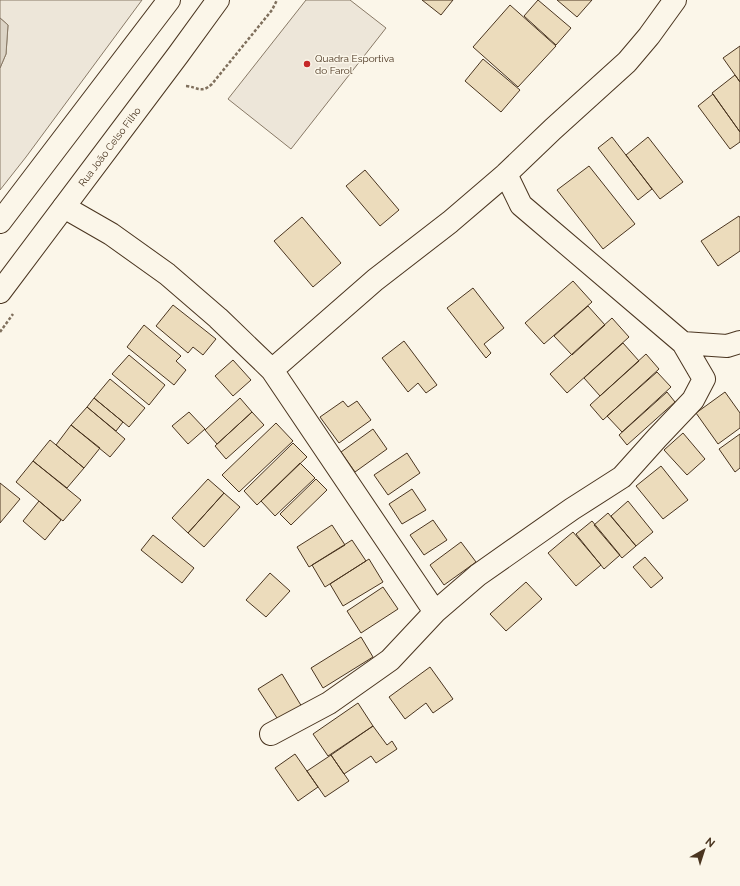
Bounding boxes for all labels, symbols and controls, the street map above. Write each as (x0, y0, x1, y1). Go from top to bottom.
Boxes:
place label: Quadra Esportiva do Farol (315, 53, 394, 76)
marker: Quadra Esportiva do Farol (302, 59, 312, 69)
street label: Rua João Celso Filho (76, 105, 143, 189)
north arrow (684, 830, 724, 870)
text: N (703, 835, 717, 850)

